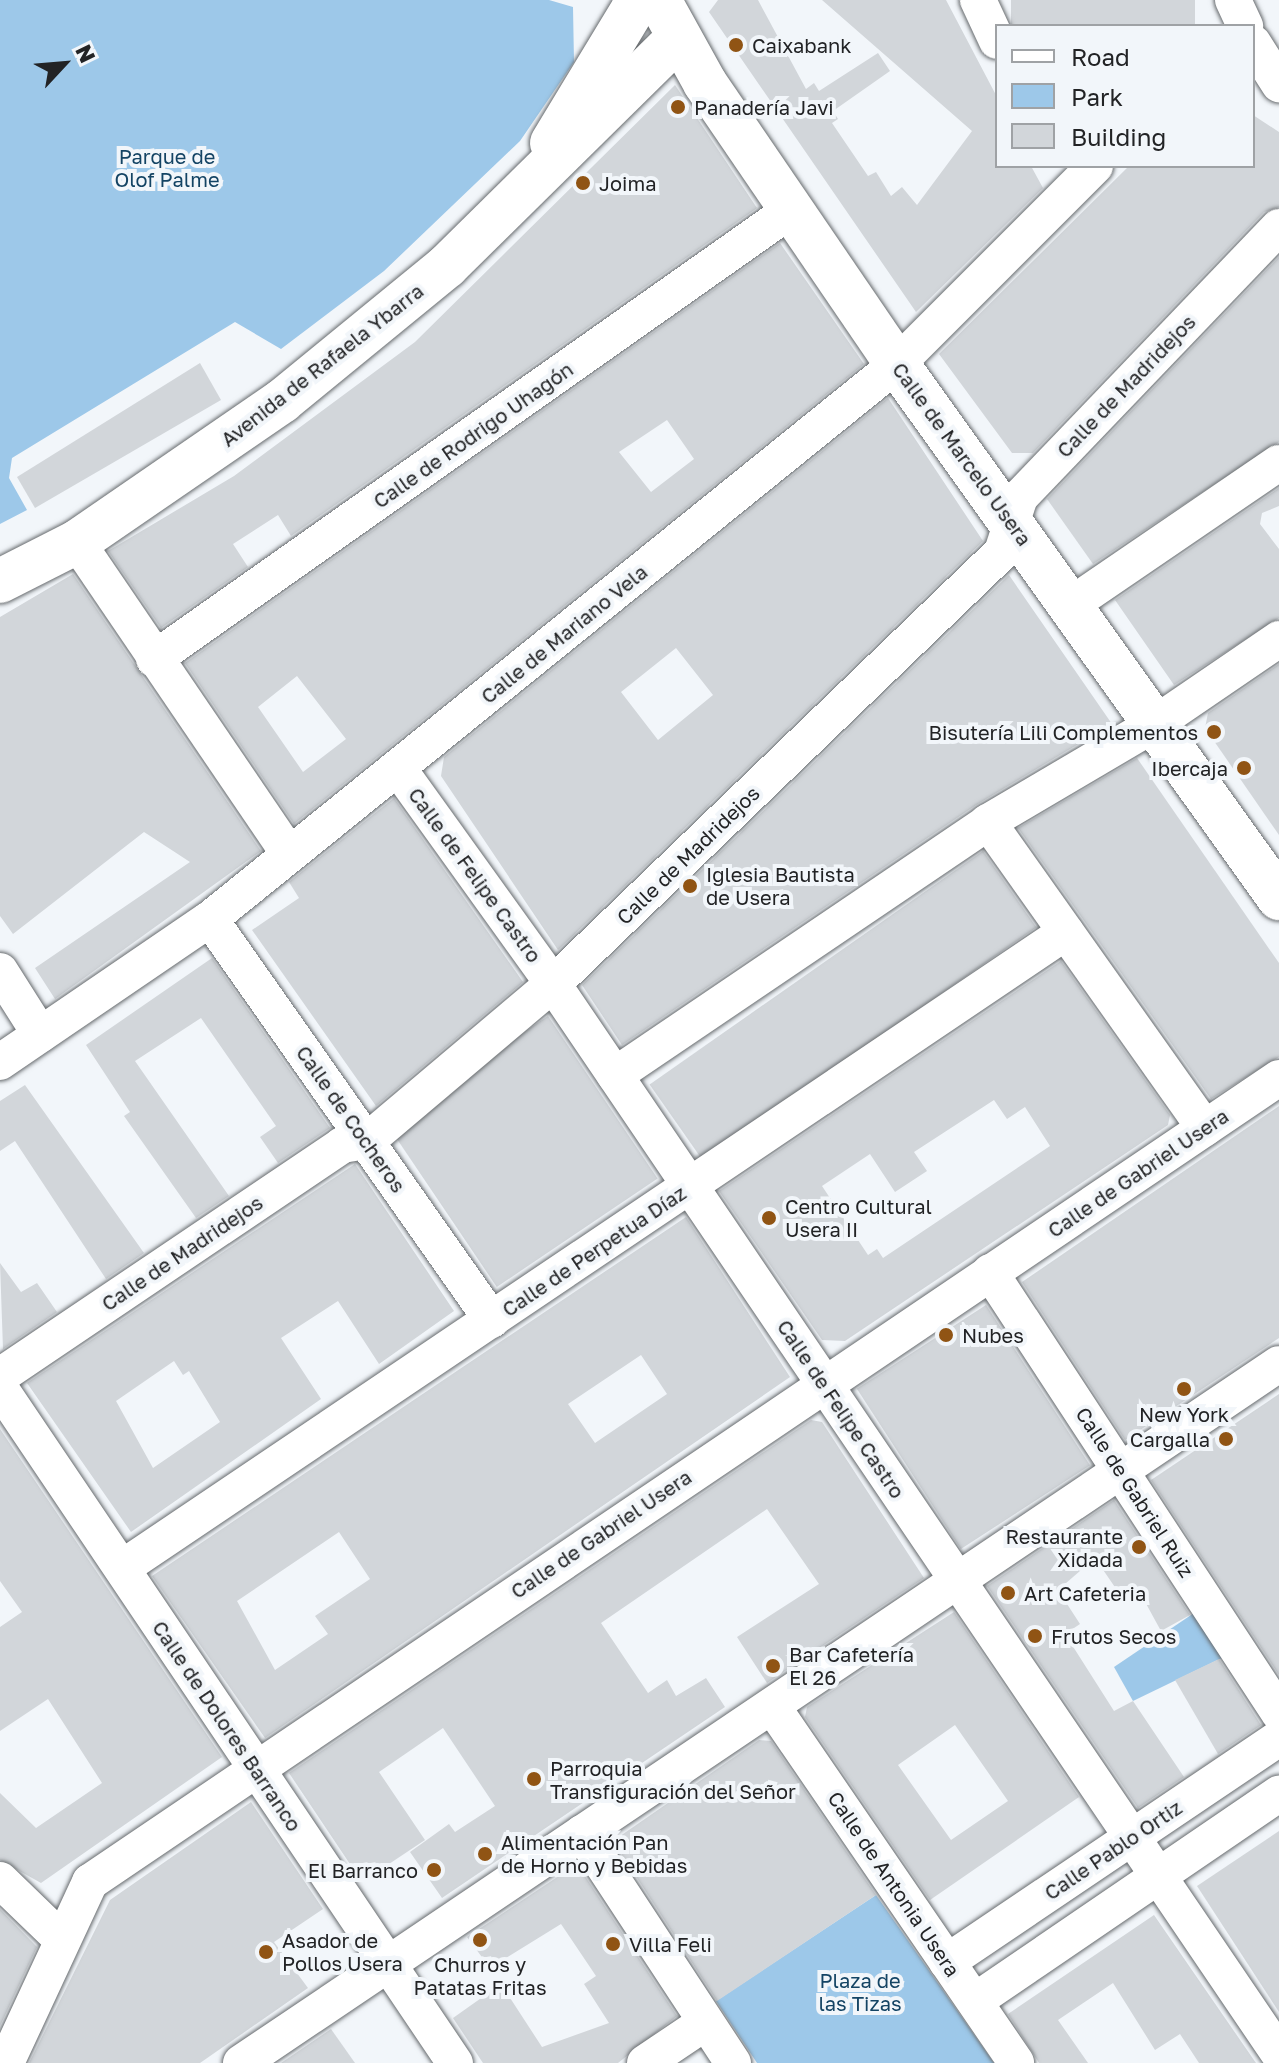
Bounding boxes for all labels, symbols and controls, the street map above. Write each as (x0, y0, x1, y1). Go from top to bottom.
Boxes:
north arrow (24, 24, 104, 104)
legend (995, 24, 1255, 168)
place label: Caixabank (752, 33, 852, 57)
marker: Caixabank (727, 36, 745, 54)
text: N (70, 40, 102, 67)
text: Road (1071, 42, 1130, 71)
text: Park (1071, 82, 1123, 111)
place label: Panadería Javi (694, 95, 834, 119)
marker: Panadería Javi (669, 98, 687, 116)
text: Building (1071, 122, 1166, 151)
park label: Parque de Olof Palme (115, 145, 219, 192)
place label: Joima (599, 171, 656, 195)
marker: Joima (574, 174, 592, 192)
street label: Avenida de Rafaela Ybarra (216, 279, 428, 451)
street label: Calle de Madridejos (1052, 310, 1200, 462)
street label: Calle de Rodrigo Uhagón (369, 357, 577, 513)
street label: Calle de Marcelo Usera (887, 358, 1037, 550)
street label: Calle de Mariano Vela (476, 560, 652, 708)
place label: Bisutería Lili Complementos (929, 720, 1198, 744)
marker: Bisutería Lili Complementos (1205, 723, 1223, 741)
place label: Ibercaja (1151, 756, 1228, 780)
marker: Ibercaja (1235, 759, 1253, 777)
street label: Calle de Madridejos (612, 781, 764, 929)
street label: Calle de Felipe Castro (404, 783, 546, 967)
place label: Iglesia Bautista de Usera (706, 862, 855, 909)
marker: Iglesia Bautista de Usera (681, 877, 699, 895)
street label: Calle de Cocheros (291, 1041, 411, 1197)
street label: Calle de Gabriel Usera (1043, 1104, 1233, 1242)
street label: Calle de Perpetua Díaz (498, 1181, 690, 1321)
street label: Calle de Madridejos (97, 1190, 267, 1316)
place label: Centro Cultural Usera II (785, 1194, 932, 1241)
marker: Centro Cultural Usera II (760, 1209, 778, 1227)
street label: Calle de Felipe Castro (772, 1315, 910, 1503)
place label: Nubes (962, 1323, 1024, 1347)
marker: Nubes (937, 1326, 955, 1344)
marker: New York (1175, 1380, 1193, 1398)
place label: New York (1139, 1402, 1229, 1426)
street label: Calle de Gabriel Ruiz (1071, 1403, 1199, 1581)
place label: Cargalla (1130, 1427, 1210, 1451)
marker: Cargalla (1217, 1430, 1235, 1448)
street label: Calle de Gabriel Usera (506, 1465, 696, 1603)
place label: Restaurante Xidada (1005, 1524, 1123, 1571)
marker: Restaurante Xidada (1130, 1538, 1148, 1556)
place label: Art Cafeteria (1024, 1581, 1146, 1605)
marker: Art Cafeteria (999, 1584, 1017, 1602)
street label: Calle de Dolores Barranco (148, 1616, 306, 1836)
place label: Frutos Secos (1051, 1624, 1176, 1648)
marker: Frutos Secos (1026, 1627, 1044, 1645)
place label: Bar Cafetería El 26 (789, 1642, 914, 1689)
marker: Bar Cafetería El 26 (764, 1657, 782, 1675)
place label: Parroquia Transfiguración del Señor (550, 1756, 796, 1803)
marker: Parroquia Transfiguración del Señor (525, 1770, 543, 1788)
street label: Calle de Antonia Usera (823, 1787, 965, 1981)
street label: Calle Pablo Ortiz (1040, 1795, 1186, 1905)
place label: Alimentación Pan de Horno y Bebidas (501, 1830, 687, 1877)
marker: Alimentación Pan de Horno y Bebidas (476, 1845, 494, 1863)
place label: El Barranco (308, 1858, 418, 1882)
marker: El Barranco (425, 1861, 443, 1879)
place label: Asador de Pollos Usera (282, 1928, 403, 1975)
marker: Churros y Patatas Fritas (471, 1931, 489, 1949)
place label: Villa Feli (629, 1932, 712, 1956)
marker: Villa Feli (604, 1935, 622, 1953)
marker: Asador de Pollos Usera (257, 1943, 275, 1961)
place label: Churros y Patatas Fritas (414, 1952, 546, 1999)
park label: Plaza de las Tizas (818, 1968, 902, 2015)

